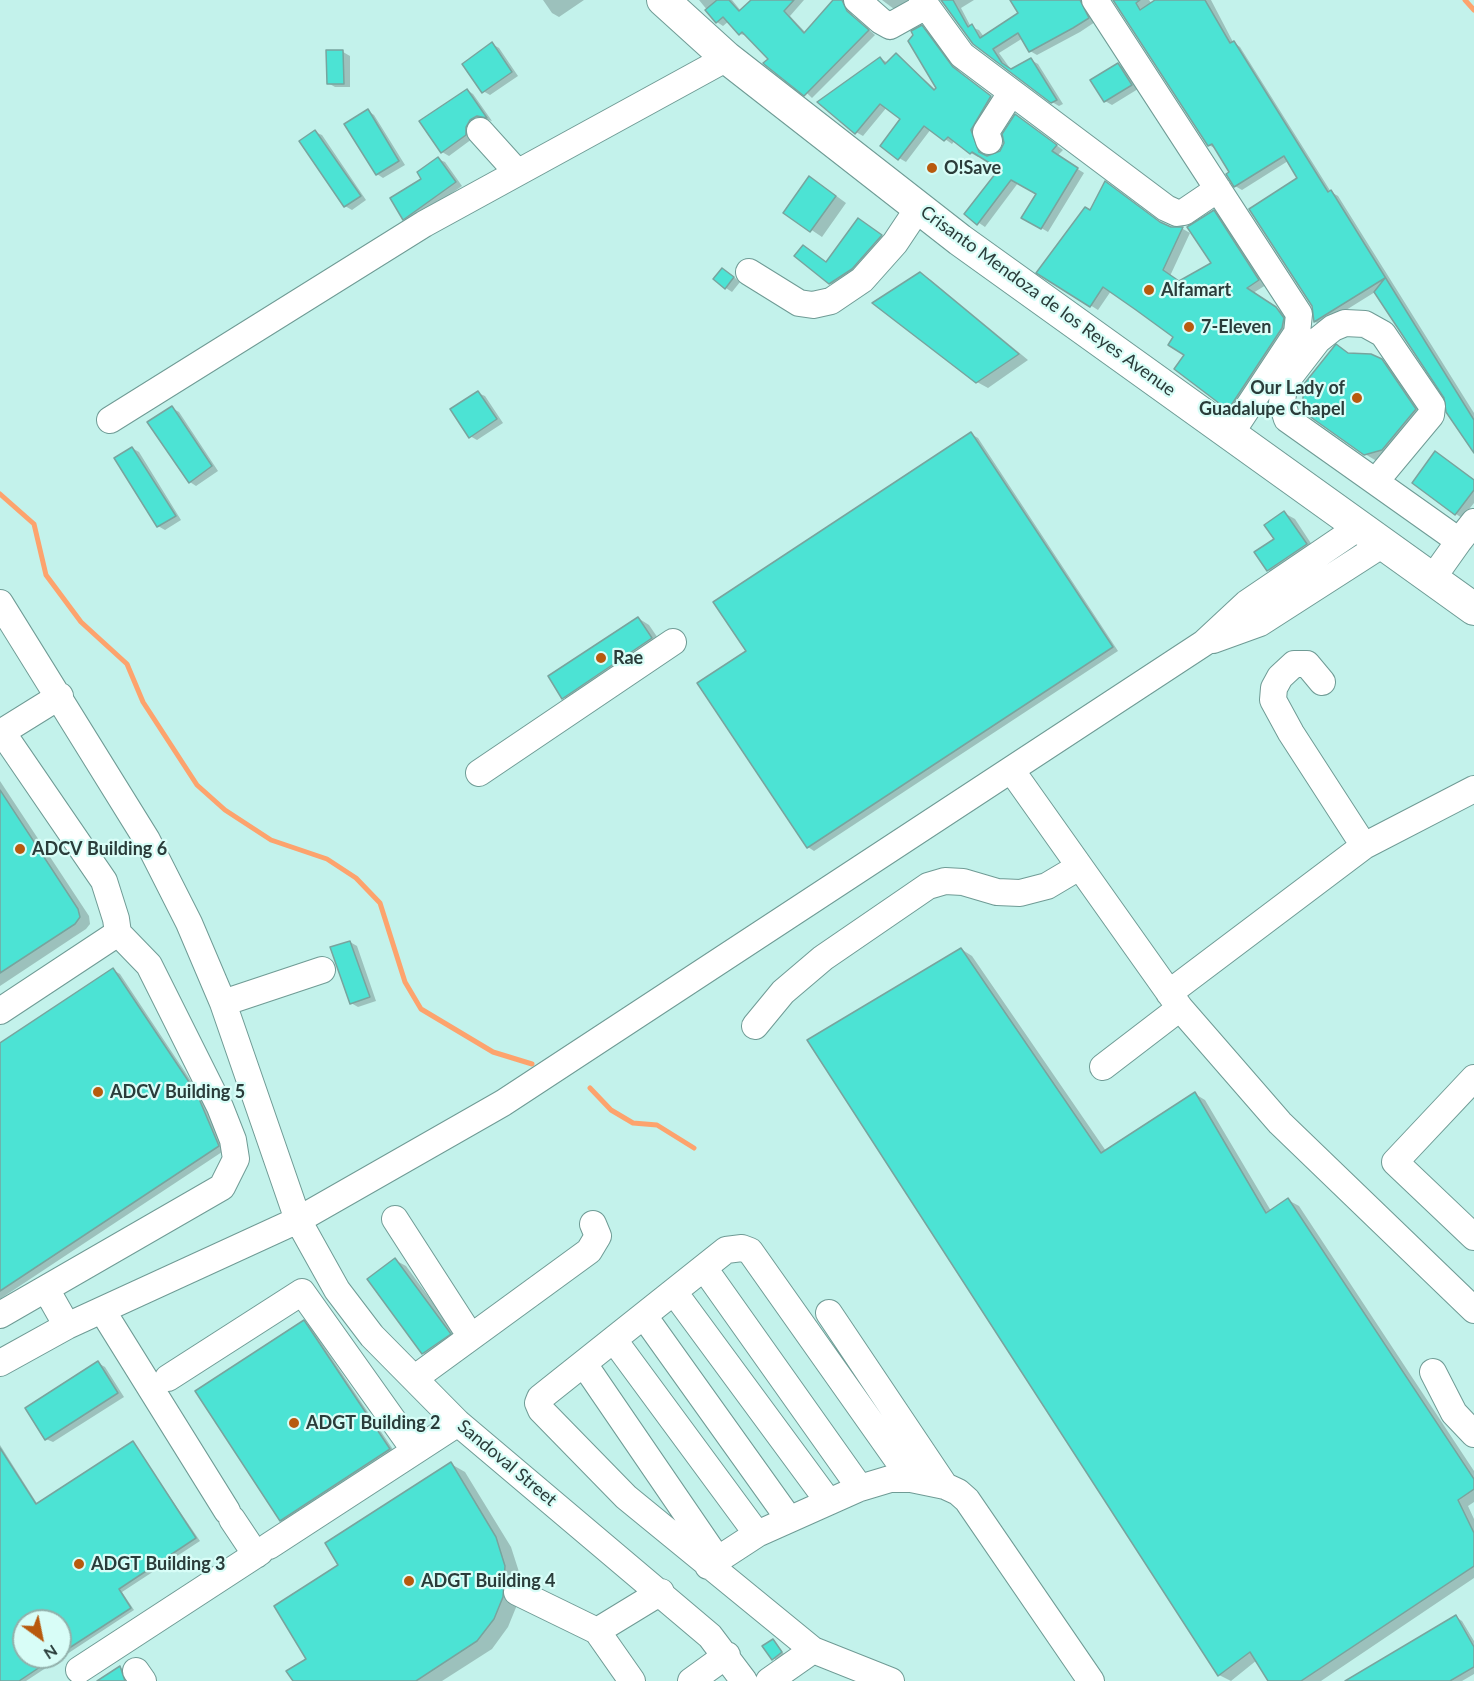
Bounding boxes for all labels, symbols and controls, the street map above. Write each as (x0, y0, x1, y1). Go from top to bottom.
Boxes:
place label: O!Save (944, 157, 1001, 179)
marker: O!Save (925, 161, 939, 175)
street label: Crisanto Mendoza de los Reyes Avenue (916, 201, 1180, 401)
place label: Alfamart (1161, 279, 1231, 301)
marker: Alfamart (1142, 283, 1156, 297)
place label: 7-Eleven (1201, 316, 1271, 338)
marker: 7-Eleven (1182, 320, 1196, 334)
place label: Our Lady of Guadalupe Chapel (1199, 377, 1345, 420)
marker: Our Lady of Guadalupe Chapel (1350, 391, 1364, 405)
place label: Rae (613, 647, 643, 669)
marker: Rae (594, 651, 608, 665)
place label: ADCV Building 6 (32, 838, 167, 860)
marker: ADCV Building 6 (13, 842, 27, 856)
place label: ADCV Building 5 (110, 1081, 245, 1103)
marker: ADCV Building 5 (91, 1085, 105, 1099)
place label: ADGT Building 2 (306, 1412, 441, 1434)
street label: Sandoval Street (453, 1415, 561, 1511)
marker: ADGT Building 2 (287, 1416, 301, 1430)
place label: ADGT Building 3 (91, 1553, 226, 1575)
marker: ADGT Building 3 (72, 1557, 86, 1571)
place label: ADGT Building 4 (421, 1570, 556, 1592)
marker: ADGT Building 4 (402, 1574, 416, 1588)
north arrow (12, 1609, 72, 1669)
text: N (41, 1642, 61, 1664)

